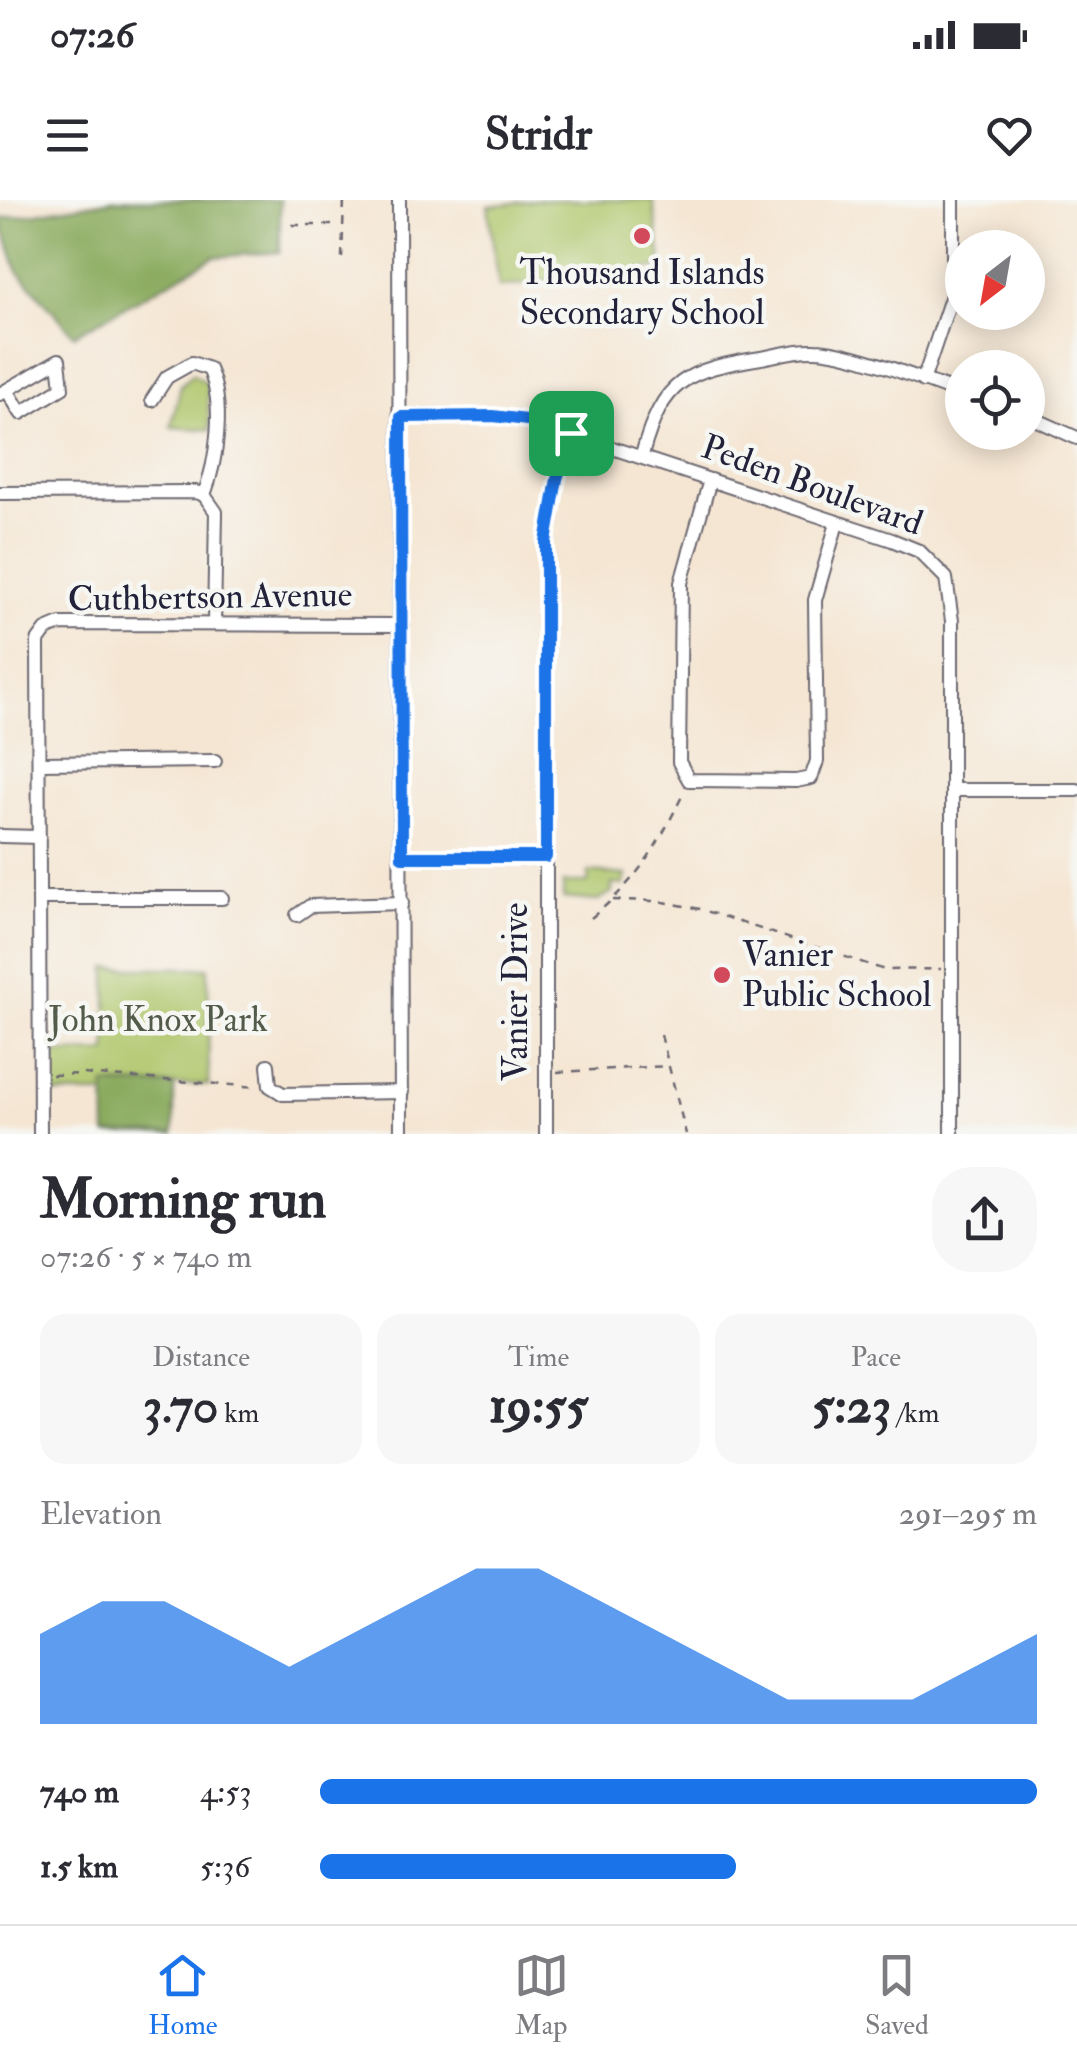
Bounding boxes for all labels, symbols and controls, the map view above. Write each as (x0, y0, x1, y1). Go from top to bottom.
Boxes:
text: 07:26 (50, 11, 135, 59)
text: Stridr (485, 107, 592, 163)
icon: menu (40, 108, 95, 163)
icon: heart (982, 108, 1037, 163)
marker: Thousand Islands Secondary School (631, 225, 653, 247)
north arrow (945, 230, 1045, 330)
map controls (945, 230, 1045, 450)
place label: Thousand Islands Secondary School (520, 251, 764, 335)
button: locate (945, 350, 1045, 450)
pin (529, 391, 614, 476)
icon: arrive (544, 406, 599, 461)
street label: Peden Boulevard (695, 425, 929, 545)
street label: Cuthbertson Avenue (67, 573, 353, 621)
street label: Vanier Drive (494, 903, 538, 1081)
place label: Vanier Public School (742, 933, 932, 1017)
marker: Vanier Public School (711, 964, 733, 986)
park label: John Knox Park (47, 998, 268, 1042)
text: Morning run (40, 1165, 326, 1234)
button: share (932, 1167, 1037, 1272)
text: 07:26 · 5 × 740 m (40, 1237, 252, 1277)
text: Distance (152, 1340, 250, 1375)
text: Time (508, 1340, 569, 1375)
text: Pace (851, 1340, 901, 1375)
text: 3.70 (143, 1375, 218, 1438)
text: 19:55 (489, 1375, 588, 1438)
text: 5:23 (812, 1375, 891, 1438)
text: km (218, 1396, 259, 1431)
text: /km (891, 1396, 939, 1431)
text: Elevation (40, 1494, 162, 1534)
text: 291–295 m (899, 1494, 1037, 1534)
text: 740 m (40, 1772, 119, 1812)
text: 4:53 (200, 1772, 252, 1812)
text: 1.5 km (40, 1847, 118, 1887)
text: 5:36 (200, 1847, 250, 1887)
tab: Home (148, 1948, 217, 2043)
tab: Map (514, 1948, 569, 2043)
tab: Saved (865, 1948, 929, 2043)

